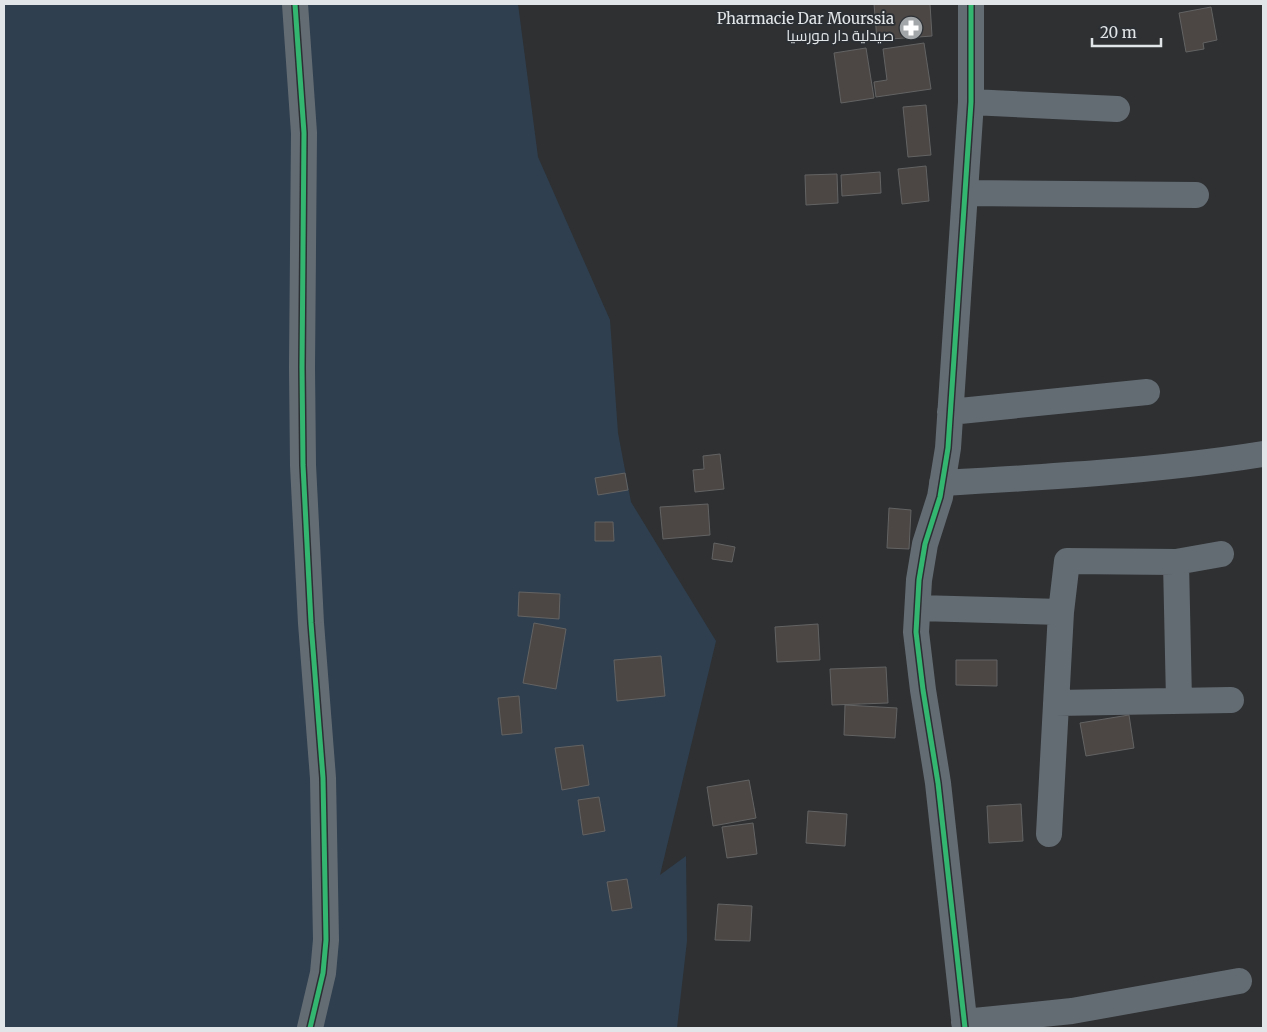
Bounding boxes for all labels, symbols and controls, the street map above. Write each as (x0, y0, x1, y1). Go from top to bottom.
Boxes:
place label: Pharmacie Dar Mourssia صيدلية دار مورسيا (717, 9, 894, 45)
pharmacy icon: Pharmacie Dar Mourssia صيدلية دار مورسيا (898, 15, 924, 41)
scale bar (1092, 15, 1161, 47)
text: 20 m (1100, 23, 1137, 42)

